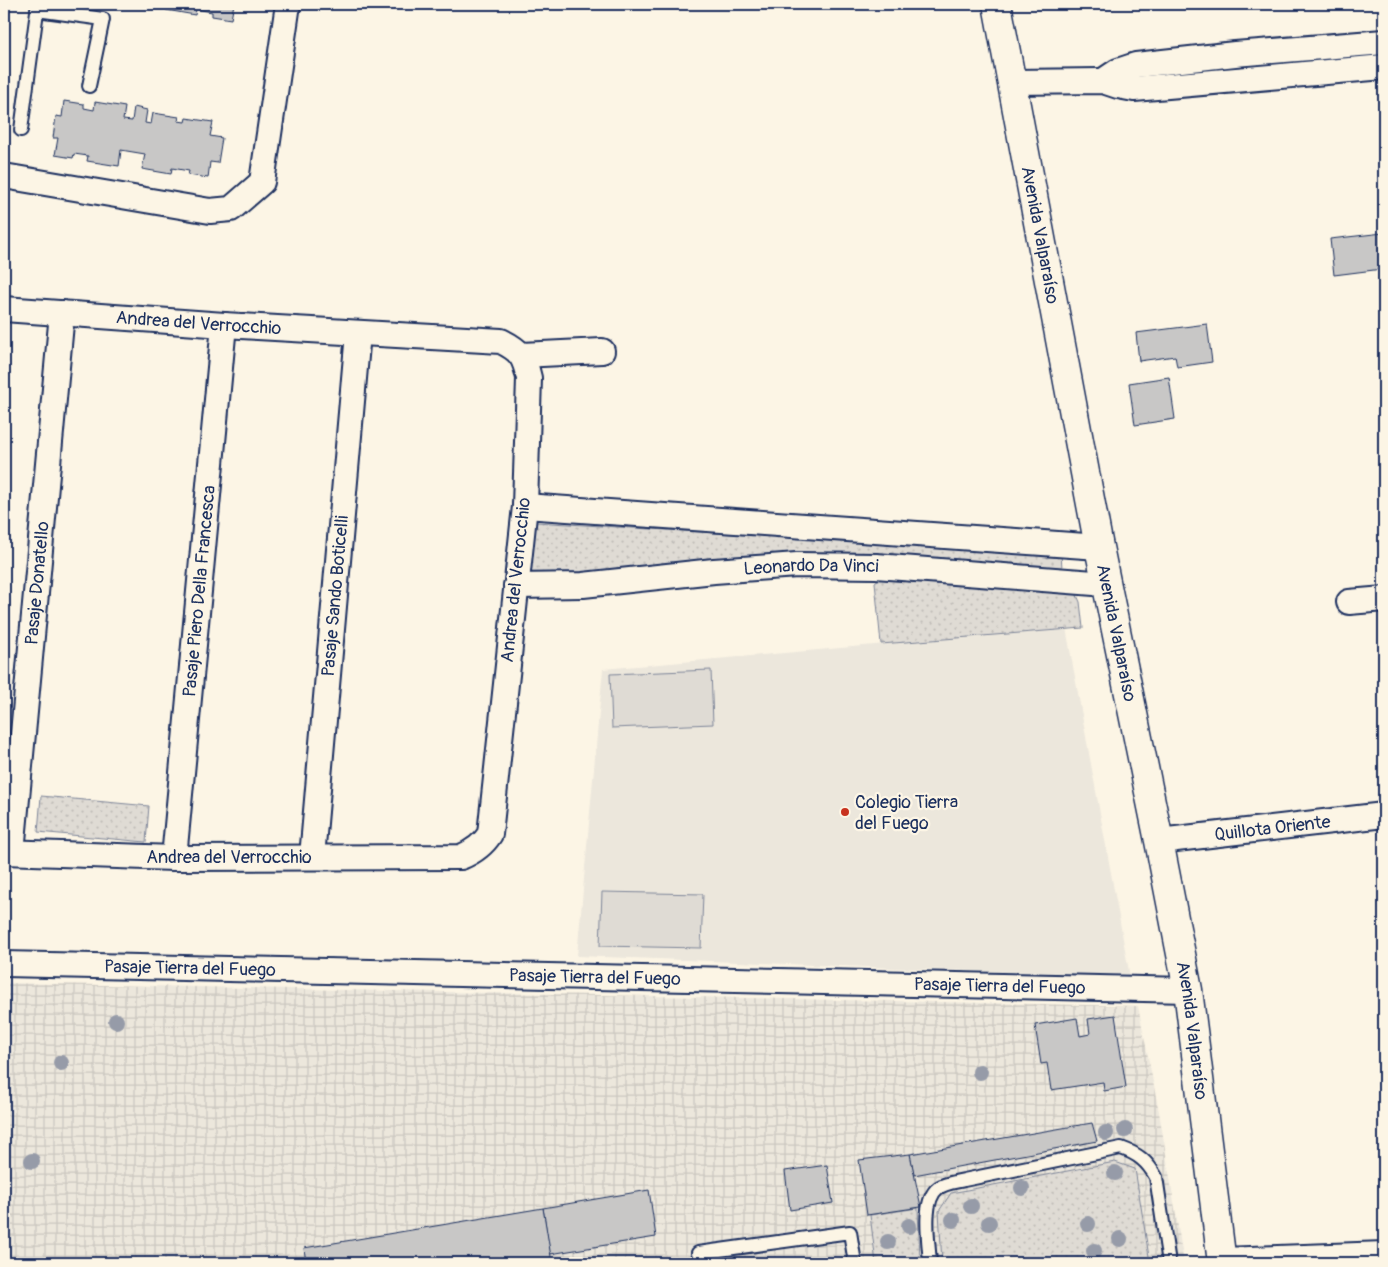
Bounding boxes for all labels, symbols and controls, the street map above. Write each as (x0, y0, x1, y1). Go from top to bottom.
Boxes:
street label: Avenida Valparaíso (1016, 164, 1065, 306)
street label: Andrea del Verrocchio (115, 306, 282, 340)
street label: Pasaje Piero Della Francesca (178, 484, 220, 698)
street label: Andrea del Verrocchio (496, 496, 536, 664)
street label: Pasaje Sando Boticelli (316, 514, 353, 678)
street label: Pasaje Donatello (20, 520, 54, 646)
street label: Leonardo Da Vinci (743, 553, 880, 580)
street label: Avenida Valparaíso (1091, 562, 1142, 704)
place label: Colegio Tierra del Fuego (855, 791, 958, 835)
marker: Colegio Tierra del Fuego (839, 806, 851, 818)
street label: Quillota Oriente (1213, 810, 1332, 846)
street label: Andrea del Verrocchio (146, 846, 312, 869)
street label: Pasaje Tierra del Fuego (104, 955, 276, 981)
street label: Avenida Valparaíso (1171, 959, 1213, 1101)
street label: Pasaje Tierra del Fuego (509, 964, 681, 990)
street label: Pasaje Tierra del Fuego (914, 972, 1086, 999)

